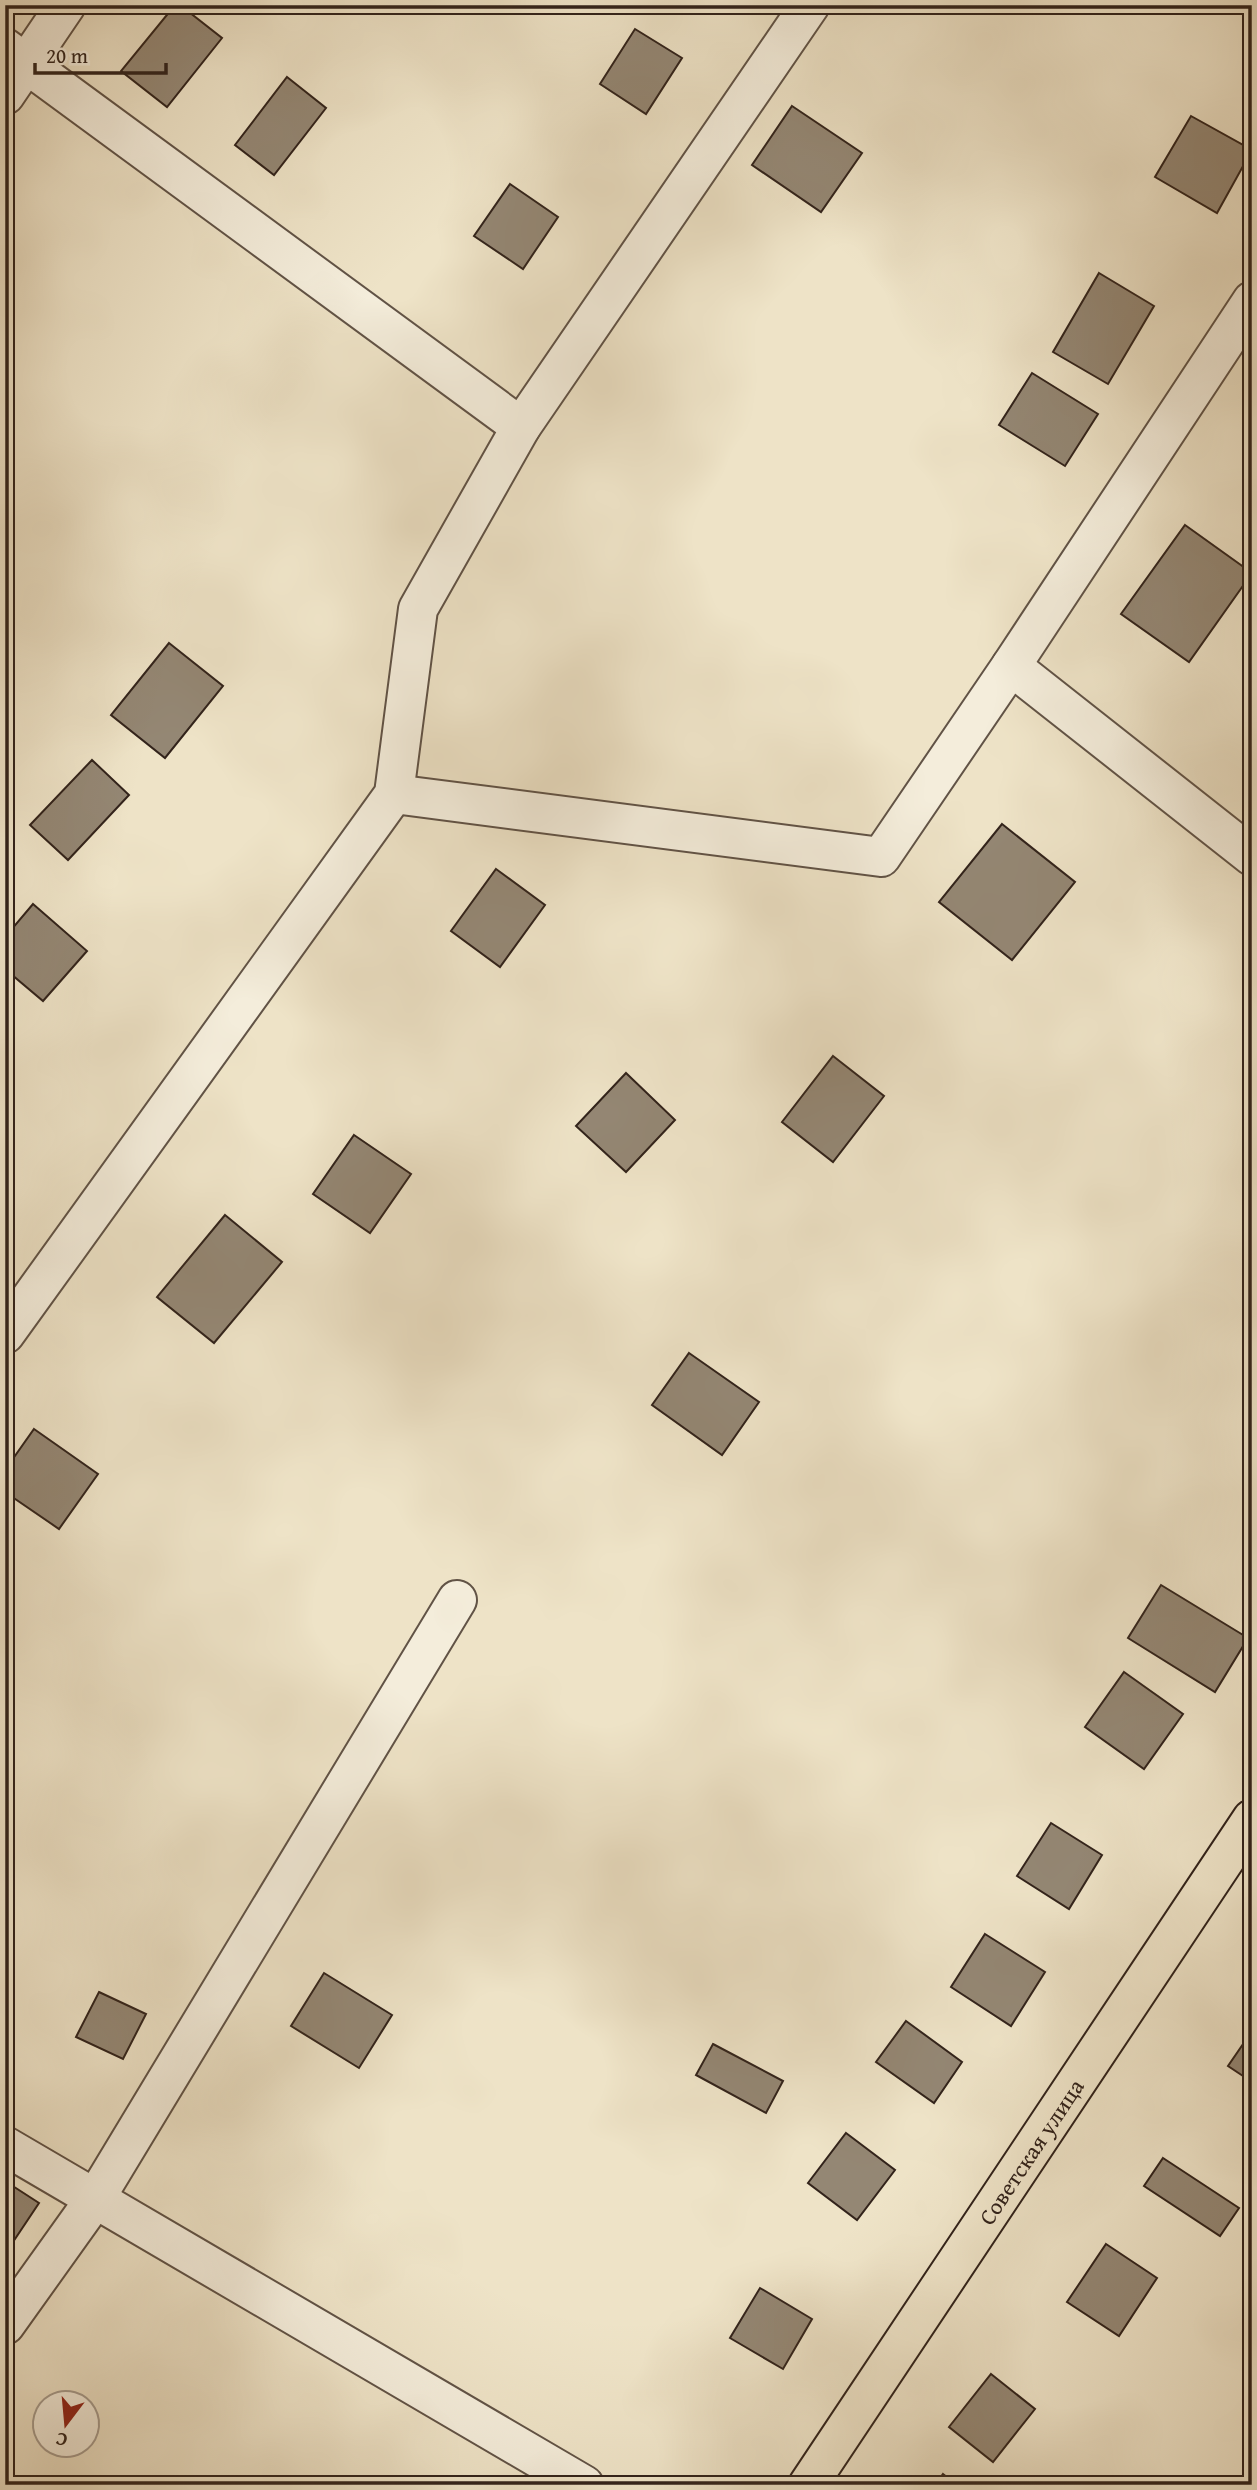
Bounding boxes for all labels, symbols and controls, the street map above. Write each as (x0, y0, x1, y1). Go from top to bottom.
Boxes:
scale bar (35, 32, 166, 76)
text: 20 m (46, 40, 88, 71)
street label: Советская улица (970, 2072, 1091, 2231)
north arrow (32, 2388, 102, 2458)
text: С (52, 2425, 70, 2455)

